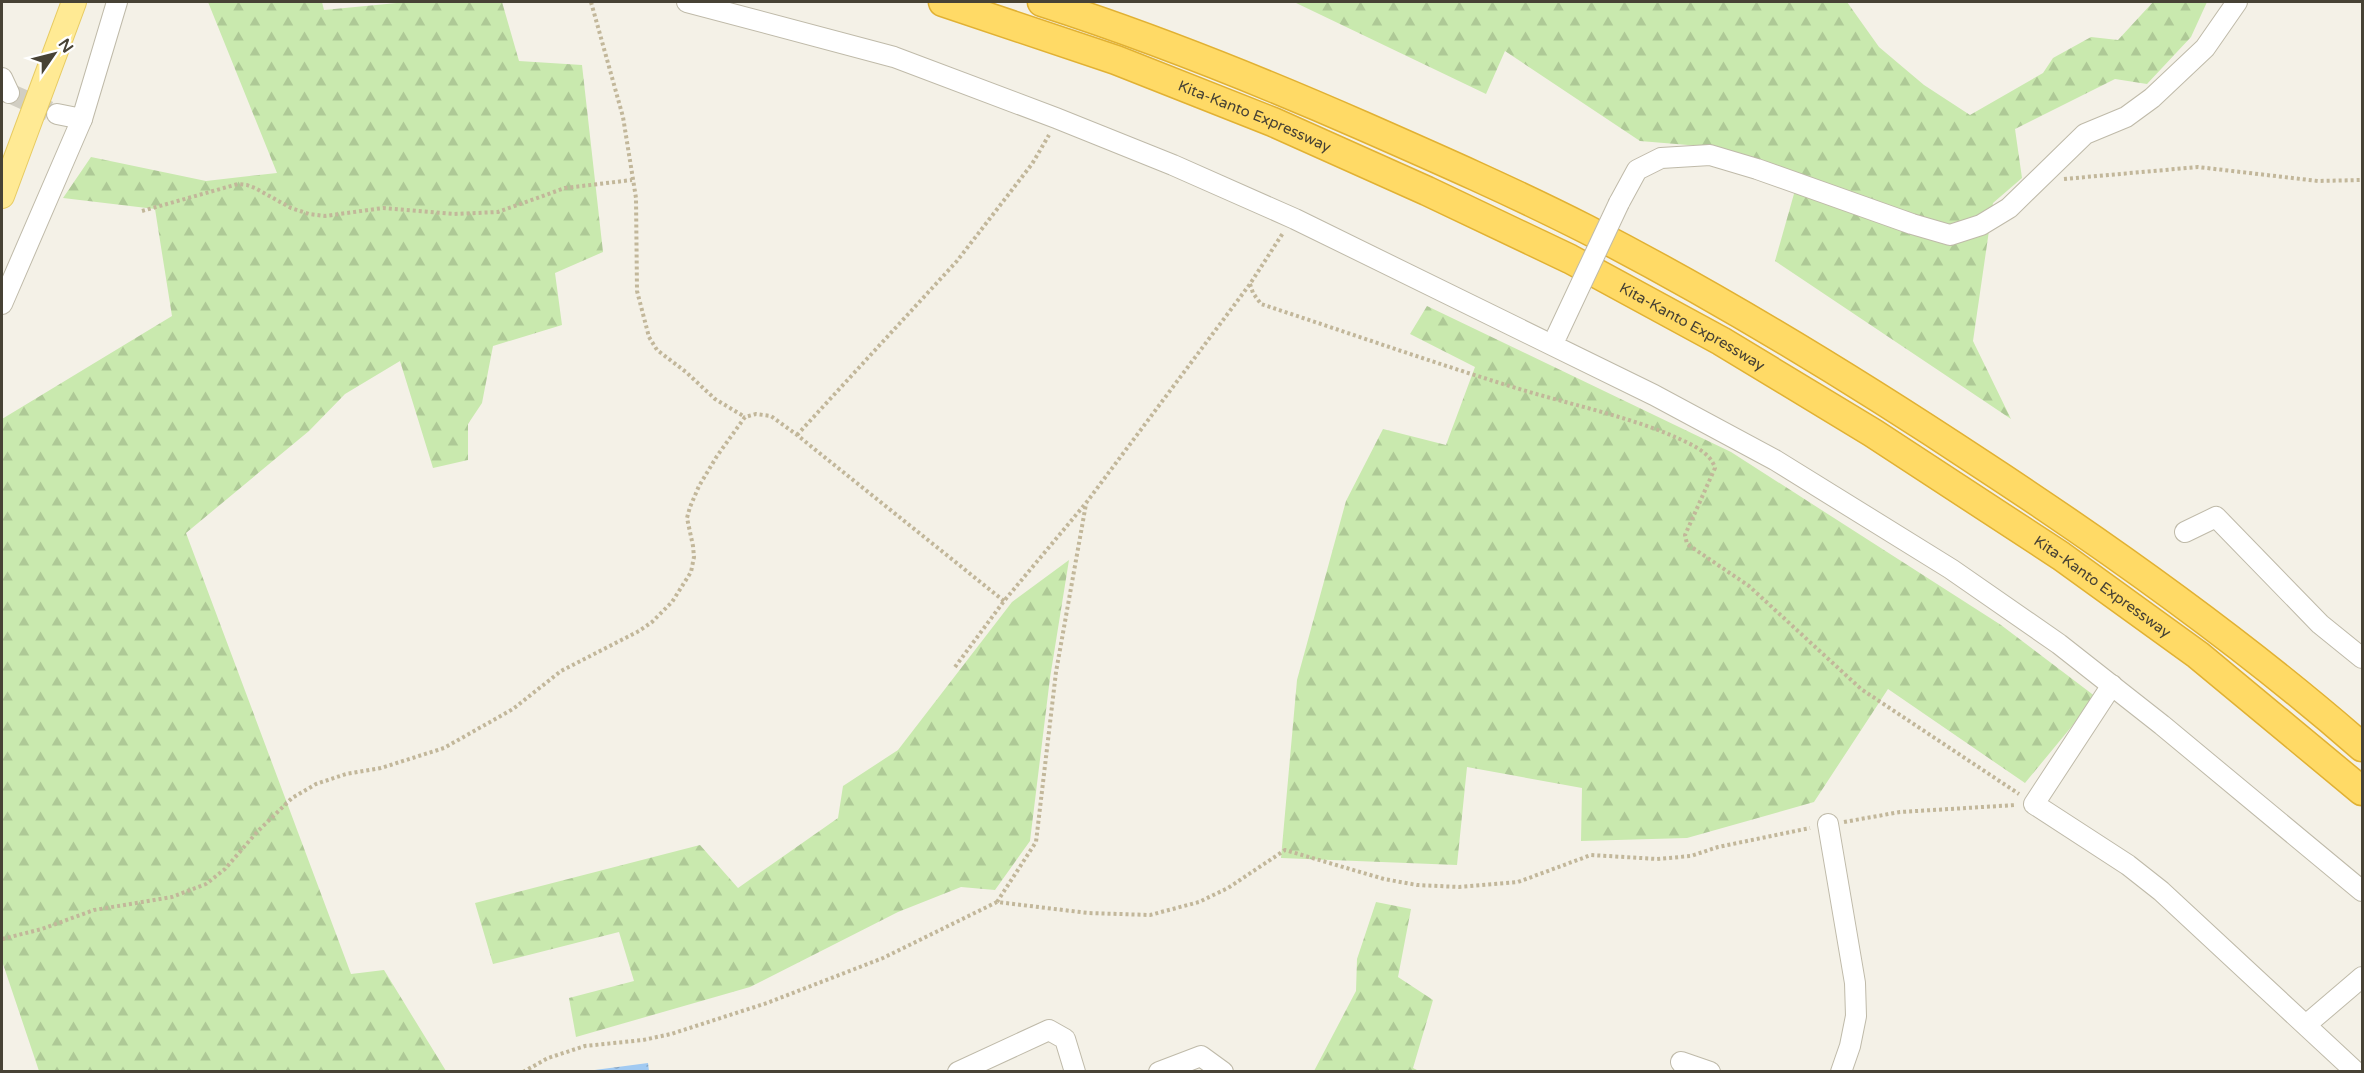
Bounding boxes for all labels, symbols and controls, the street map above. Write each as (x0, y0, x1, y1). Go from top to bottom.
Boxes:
north arrow (24, 24, 84, 84)
text: N (54, 35, 77, 57)
street label: Kita-Kanto Expressway (1176, 76, 1334, 156)
street label: Kita-Kanto Expressway (1616, 279, 1768, 374)
street label: Kita-Kanto Expressway (2031, 532, 2174, 641)

